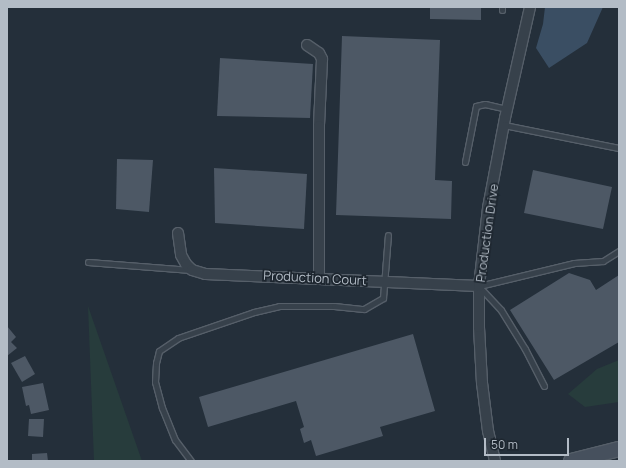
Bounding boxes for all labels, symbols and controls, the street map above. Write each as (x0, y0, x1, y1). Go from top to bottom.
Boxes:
street label: Production Drive (472, 183, 502, 283)
street label: Production Court (263, 268, 367, 288)
scale bar (486, 430, 571, 456)
text: 50 m (491, 436, 518, 453)

